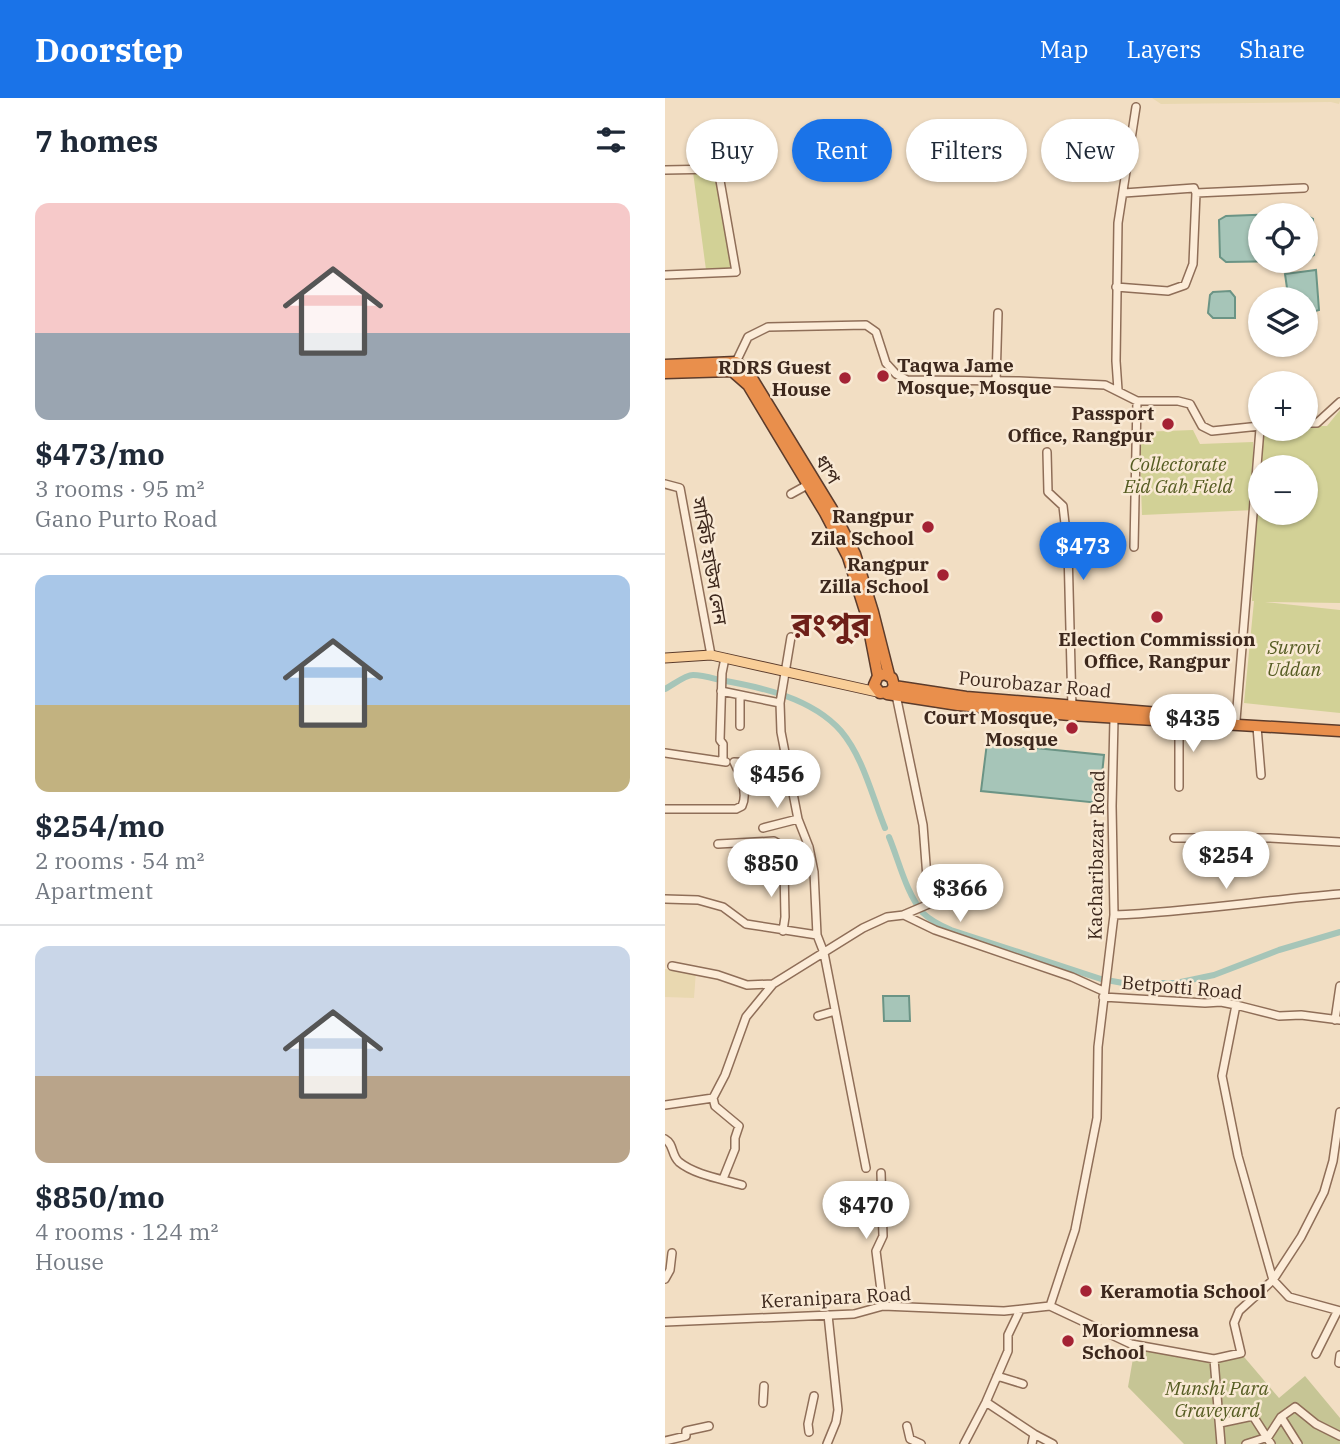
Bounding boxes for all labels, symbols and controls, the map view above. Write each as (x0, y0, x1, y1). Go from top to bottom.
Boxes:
text: Doorstep (35, 28, 183, 71)
text: Map (1040, 33, 1088, 65)
text: Layers (1126, 33, 1201, 65)
text: Share (1239, 33, 1305, 65)
chip: Buy (686, 119, 778, 182)
chip: Rent (792, 119, 892, 182)
chip: Filters (906, 119, 1027, 182)
chip: New (1041, 119, 1139, 182)
text: 7 homes (35, 121, 158, 160)
icon: filters (592, 121, 630, 159)
map controls (1248, 203, 1318, 525)
button: locate (1248, 203, 1318, 273)
icon: home (270, 248, 396, 374)
button: layers (1248, 287, 1318, 357)
place label: Taqwa Jame Mosque, Mosque (897, 353, 1052, 399)
place label: RDRS Guest House (718, 355, 831, 401)
marker: Taqwa Jame Mosque, Mosque (875, 368, 891, 384)
marker: RDRS Guest House (837, 370, 853, 386)
button: + (1248, 371, 1318, 441)
place label: Passport Office, Rangpur (1007, 401, 1155, 447)
marker: Passport Office, Rangpur (1160, 416, 1176, 432)
text: $473/mo (35, 434, 165, 473)
street label: ধাপ (810, 450, 846, 488)
park label: Collectorate Eid Gah Field (1122, 452, 1233, 498)
button: − (1248, 455, 1318, 525)
text: 3 rooms · 95 m² (35, 473, 205, 503)
street label: সার্কিট হাউস লেন (687, 494, 733, 627)
text: Gano Purto Road (35, 503, 218, 533)
place label: Rangpur Zila School (811, 504, 915, 550)
marker: Rangpur Zila School (920, 519, 936, 535)
pin: $473 (1042, 522, 1124, 582)
text: $473 (1055, 530, 1111, 560)
place label: Rangpur Zilla School (820, 552, 930, 598)
marker: Rangpur Zilla School (935, 567, 951, 583)
district label: রংপুর (791, 602, 872, 645)
marker: Election Commission Office, Rangpur (1149, 609, 1165, 625)
icon: home (270, 620, 396, 746)
place label: Election Commission Office, Rangpur (1058, 627, 1256, 673)
park label: Surovi Uddan (1266, 635, 1321, 681)
street label: Pourobazar Road (958, 665, 1112, 703)
pin: $435 (1152, 694, 1234, 754)
text: $435 (1165, 702, 1221, 732)
place label: Court Mosque, Mosque (923, 705, 1058, 751)
marker: Court Mosque, Mosque (1064, 720, 1080, 736)
pin: $456 (736, 750, 818, 810)
text: $456 (749, 758, 805, 788)
street label: Kacharibazar Road (1083, 770, 1109, 940)
text: $254/mo (35, 806, 165, 845)
pin: $254 (1185, 832, 1267, 891)
text: $254 (1198, 839, 1254, 869)
pin: $850 (730, 840, 812, 899)
text: 2 rooms · 54 m² (35, 845, 205, 875)
text: $850 (743, 847, 799, 877)
pin: $366 (919, 864, 1001, 924)
text: $366 (932, 872, 988, 902)
text: Apartment (35, 875, 153, 905)
street label: Betpotti Road (1121, 970, 1243, 1004)
icon: home (270, 991, 396, 1117)
text: $850/mo (35, 1177, 165, 1216)
pin: $470 (825, 1182, 907, 1241)
text: $470 (838, 1189, 894, 1219)
text: 4 rooms · 124 m² (35, 1216, 218, 1246)
text: House (35, 1246, 104, 1276)
place label: Keramotia School (1100, 1279, 1266, 1303)
street label: Keranipara Road (760, 1281, 912, 1313)
marker: Keramotia School (1078, 1283, 1094, 1299)
place label: Moriomnesa School (1082, 1318, 1199, 1364)
marker: Moriomnesa School (1060, 1333, 1076, 1349)
park label: Munshi Para Graveyard (1164, 1376, 1269, 1422)

